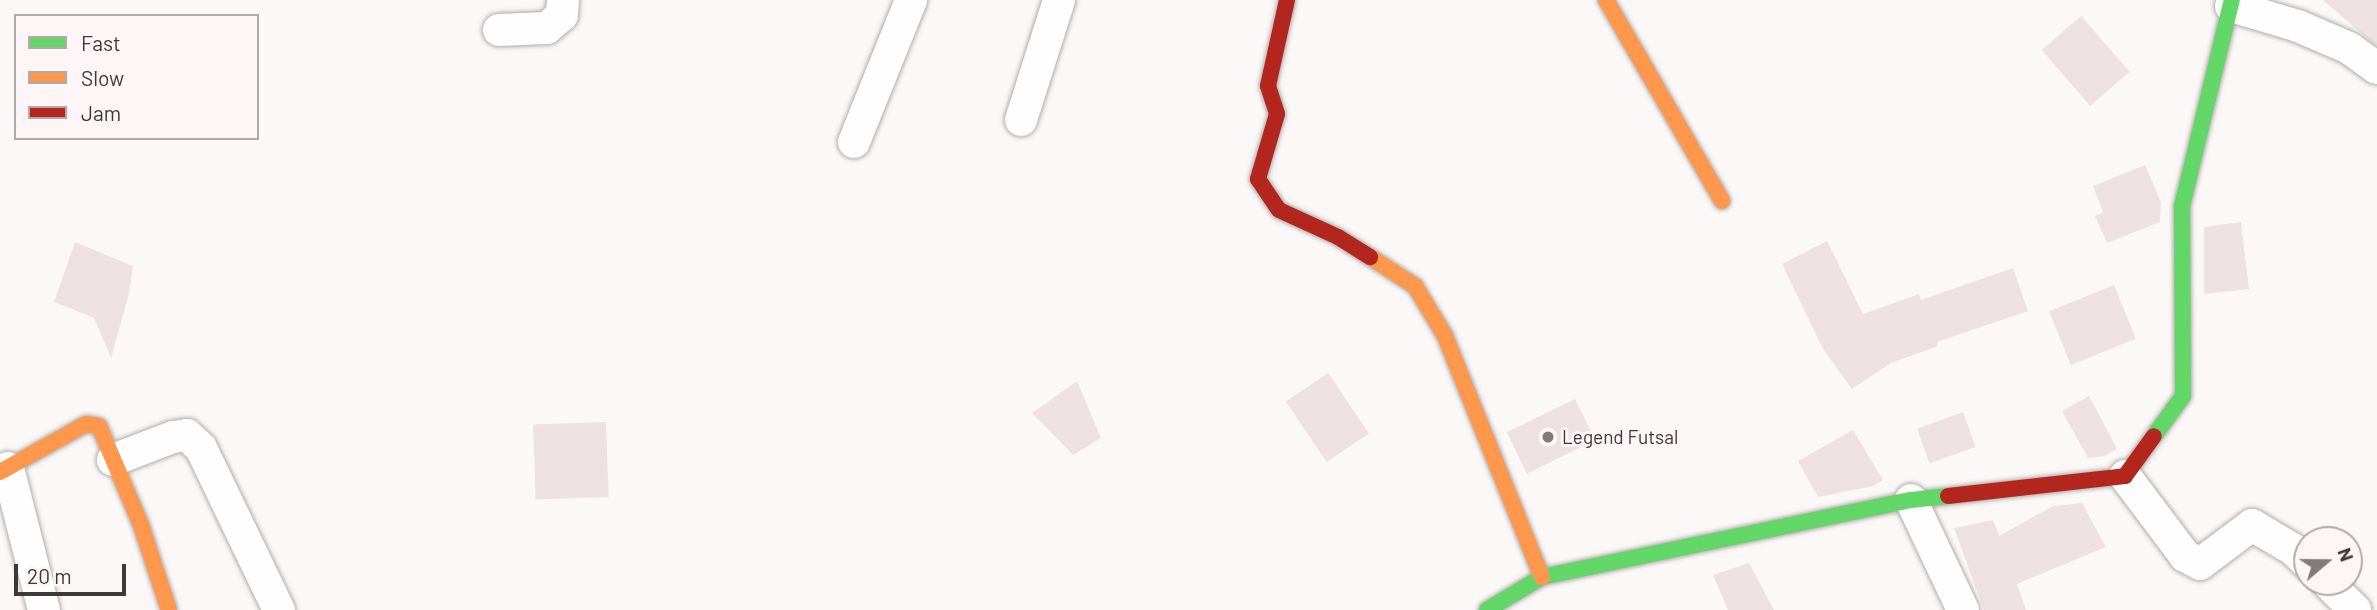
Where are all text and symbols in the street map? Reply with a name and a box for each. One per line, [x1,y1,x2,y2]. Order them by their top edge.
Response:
legend [14,14,259,140]
text: Fast [81,30,121,55]
text: Slow [81,65,124,90]
text: Jam [81,100,121,125]
place label: Legend Futsal [1562,426,1678,448]
marker: Legend Futsal [1540,429,1556,445]
north arrow [2293,526,2363,596]
text: N [2333,544,2359,564]
scale bar [18,550,130,594]
text: 20 m [27,563,72,588]

